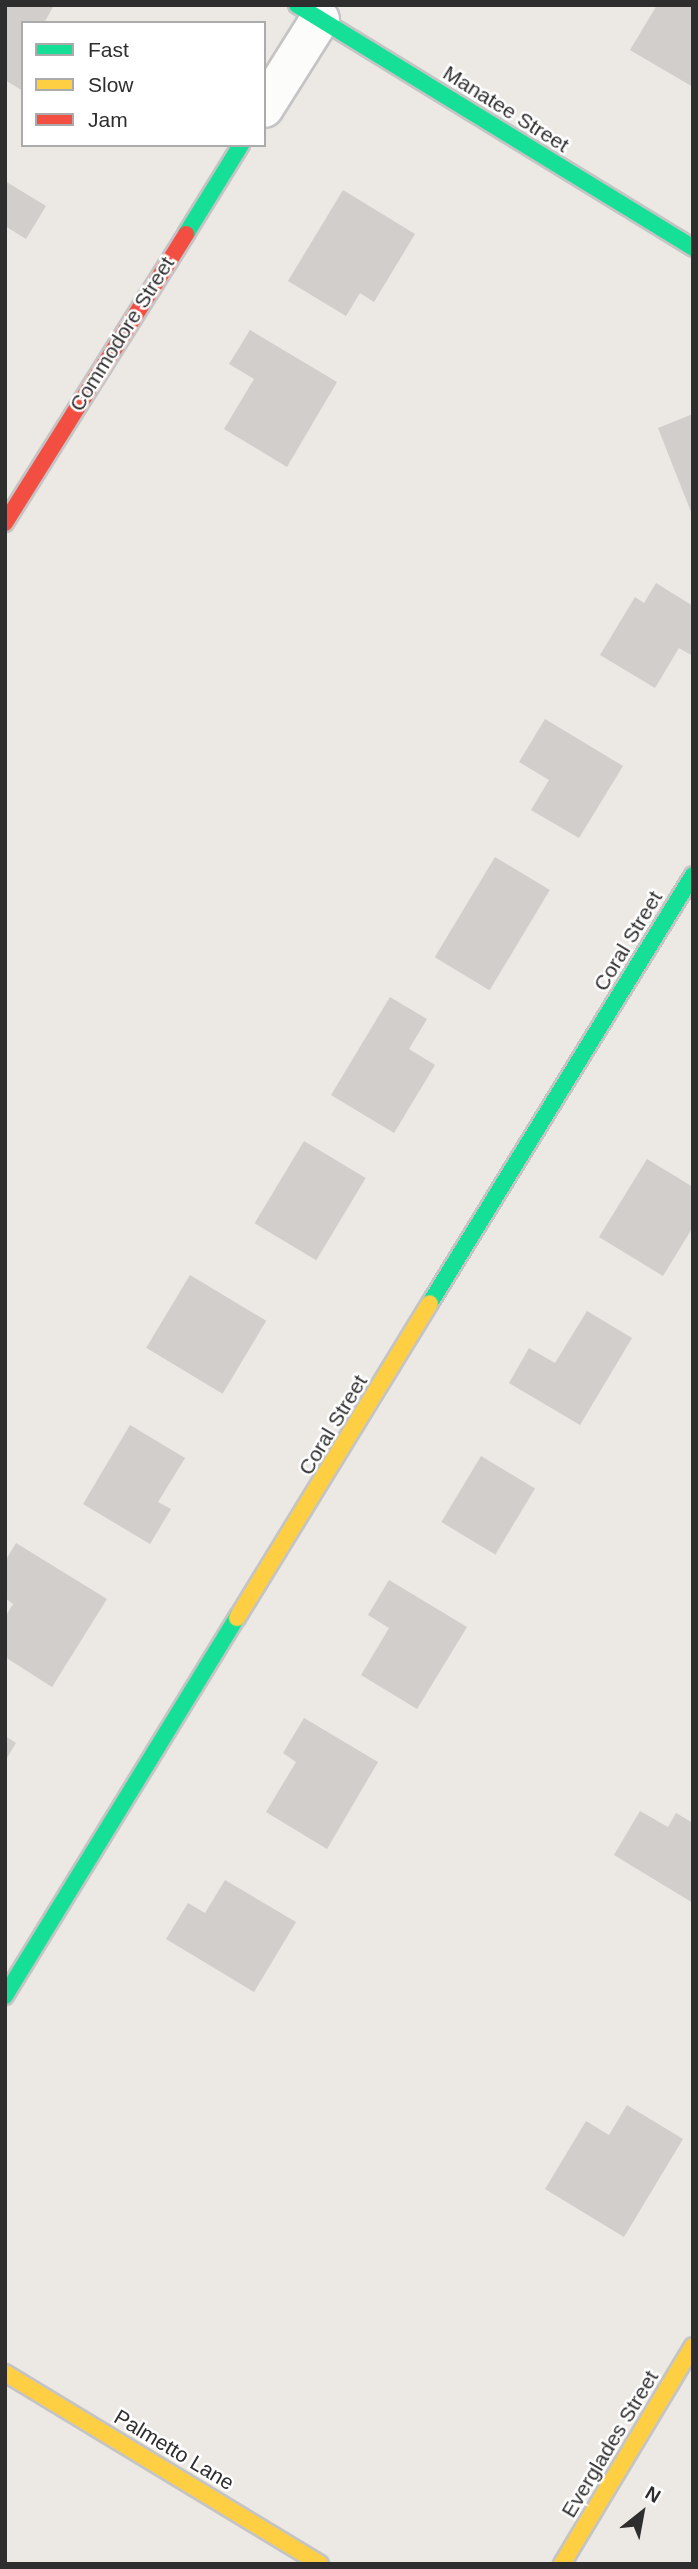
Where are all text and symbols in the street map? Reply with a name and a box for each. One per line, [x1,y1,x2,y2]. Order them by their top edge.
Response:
legend [21,21,266,147]
text: Fast [88,38,129,61]
street label: Manatee Street [438,60,574,158]
text: Slow [88,73,134,96]
text: Jam [88,108,128,131]
street label: Commodore Street [64,252,180,416]
street label: Coral Street [588,886,668,996]
street label: Coral Street [293,1370,373,1480]
street label: Everglades Street [556,2366,664,2522]
street label: Palmetto Lane [109,2404,239,2496]
north arrow [607,2478,677,2548]
text: N [642,2482,664,2507]

